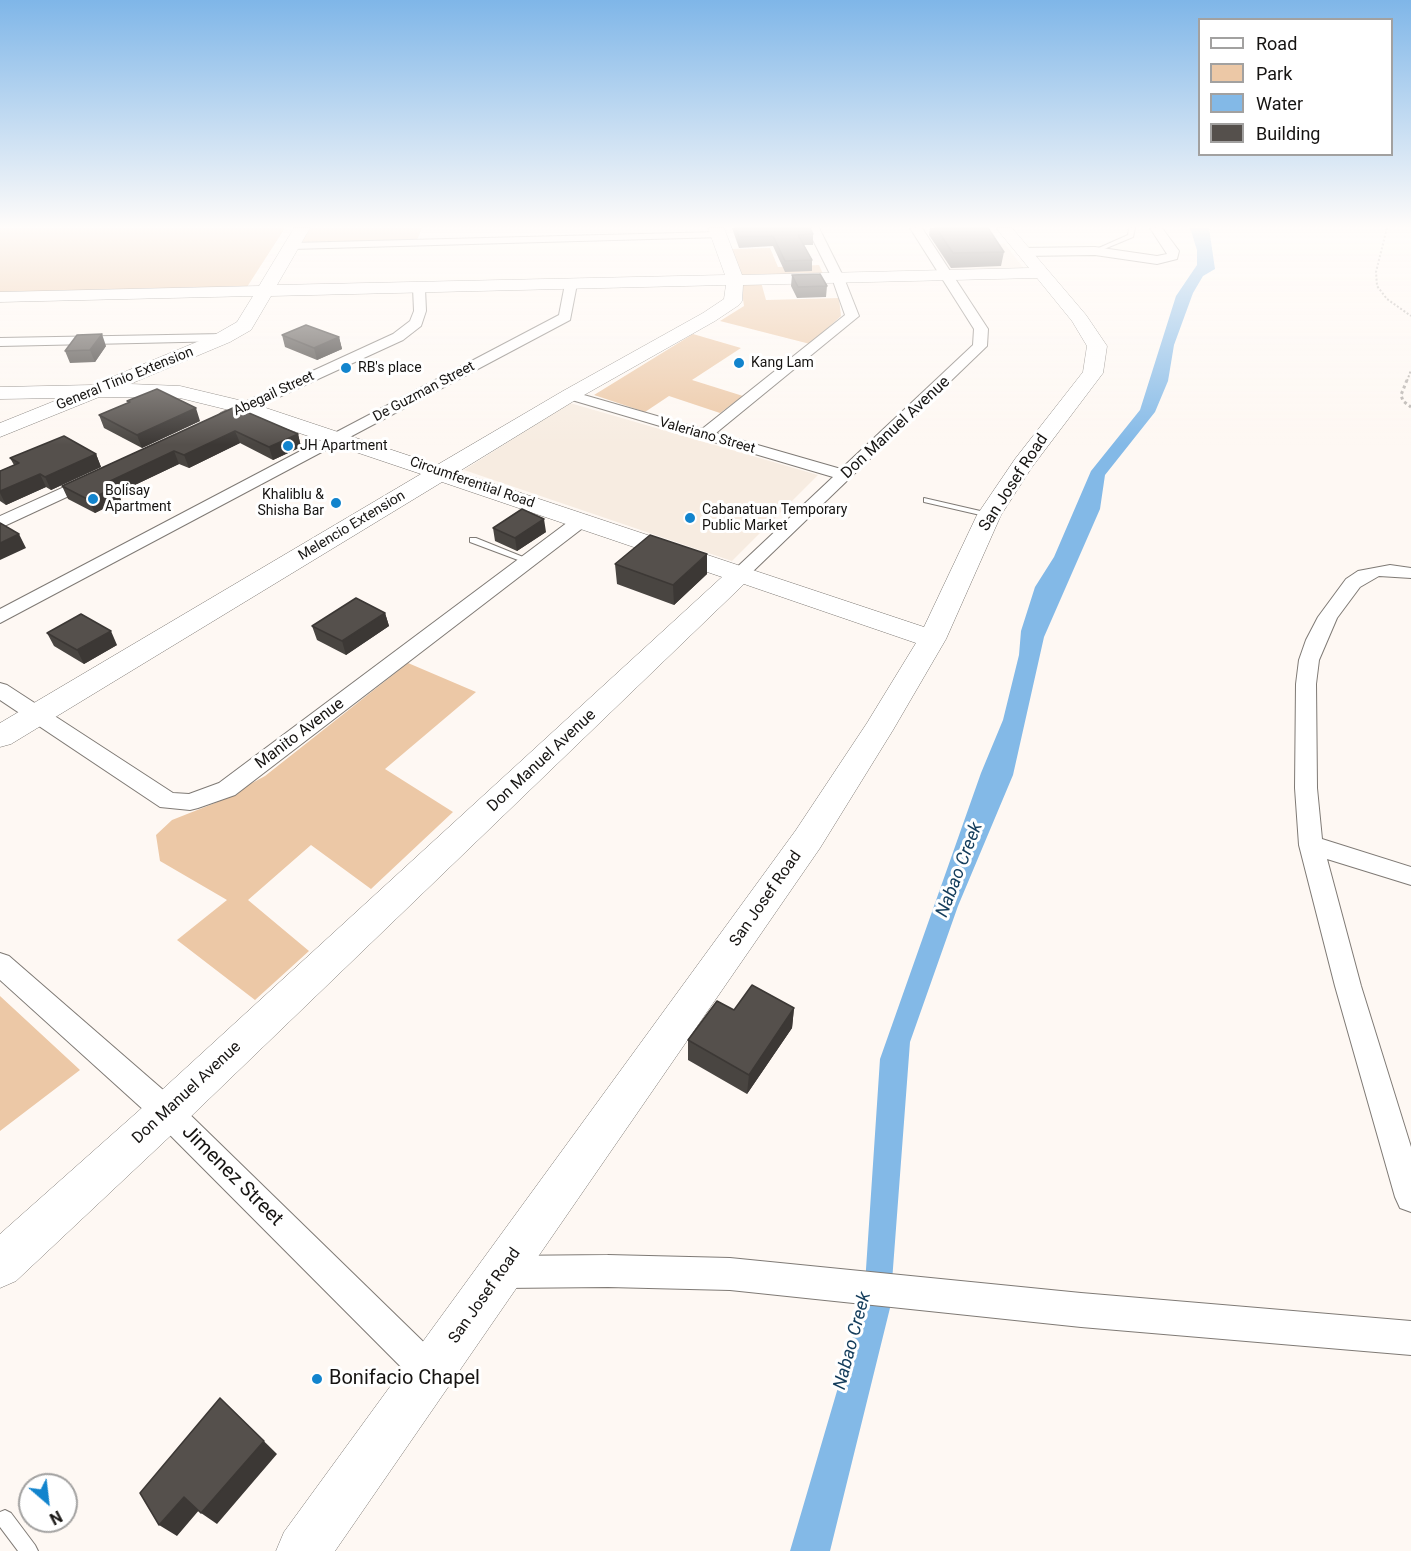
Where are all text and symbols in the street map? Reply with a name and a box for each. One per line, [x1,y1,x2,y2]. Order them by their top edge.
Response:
legend [1198,18,1393,156]
text: Road [1256,33,1297,54]
text: Park [1256,63,1292,84]
text: Water [1256,93,1303,114]
text: Building [1256,123,1320,144]
street label: General Tinio Extension [54,344,196,414]
place label: Kang Lam [751,355,814,371]
marker: Kang Lam [732,356,746,370]
street label: De Guzman Street [370,358,478,426]
place label: RB's place [358,360,422,376]
marker: RB's place [339,361,353,375]
street label: Abegail Street [231,368,317,420]
street label: Don Manuel Avenue [838,373,954,483]
street label: Valeriano Street [657,414,757,458]
street label: San Josef Road [975,431,1053,535]
place label: JH Apartment [300,438,387,454]
marker: JH Apartment [281,439,295,453]
street label: Circumferential Road [407,454,537,512]
place label: Bolisay Apartment [105,483,171,516]
place label: Khaliblu & Shisha Bar [257,487,324,520]
street label: Melencio Extension [296,488,408,564]
marker: Bolisay Apartment [86,492,100,506]
marker: Khaliblu & Shisha Bar [329,496,343,510]
place label: Cabanatuan Temporary Public Market [702,502,847,534]
marker: Cabanatuan Temporary Public Market [683,511,697,525]
street label: Manito Avenue [252,694,348,774]
street label: Don Manuel Avenue [484,706,600,816]
water label: Nabao Creek [932,819,988,921]
street label: San Josef Road [726,848,806,950]
street label: Don Manuel Avenue [129,1038,245,1148]
street label: Jimenez Street [176,1120,288,1232]
street label: San Josef Road [445,1245,525,1347]
water label: Nabao Creek [830,1290,876,1392]
place label: Bonifacio Chapel [329,1367,480,1391]
marker: Bonifacio Chapel [310,1372,324,1386]
north arrow [18,1473,78,1533]
text: N [46,1507,65,1529]

